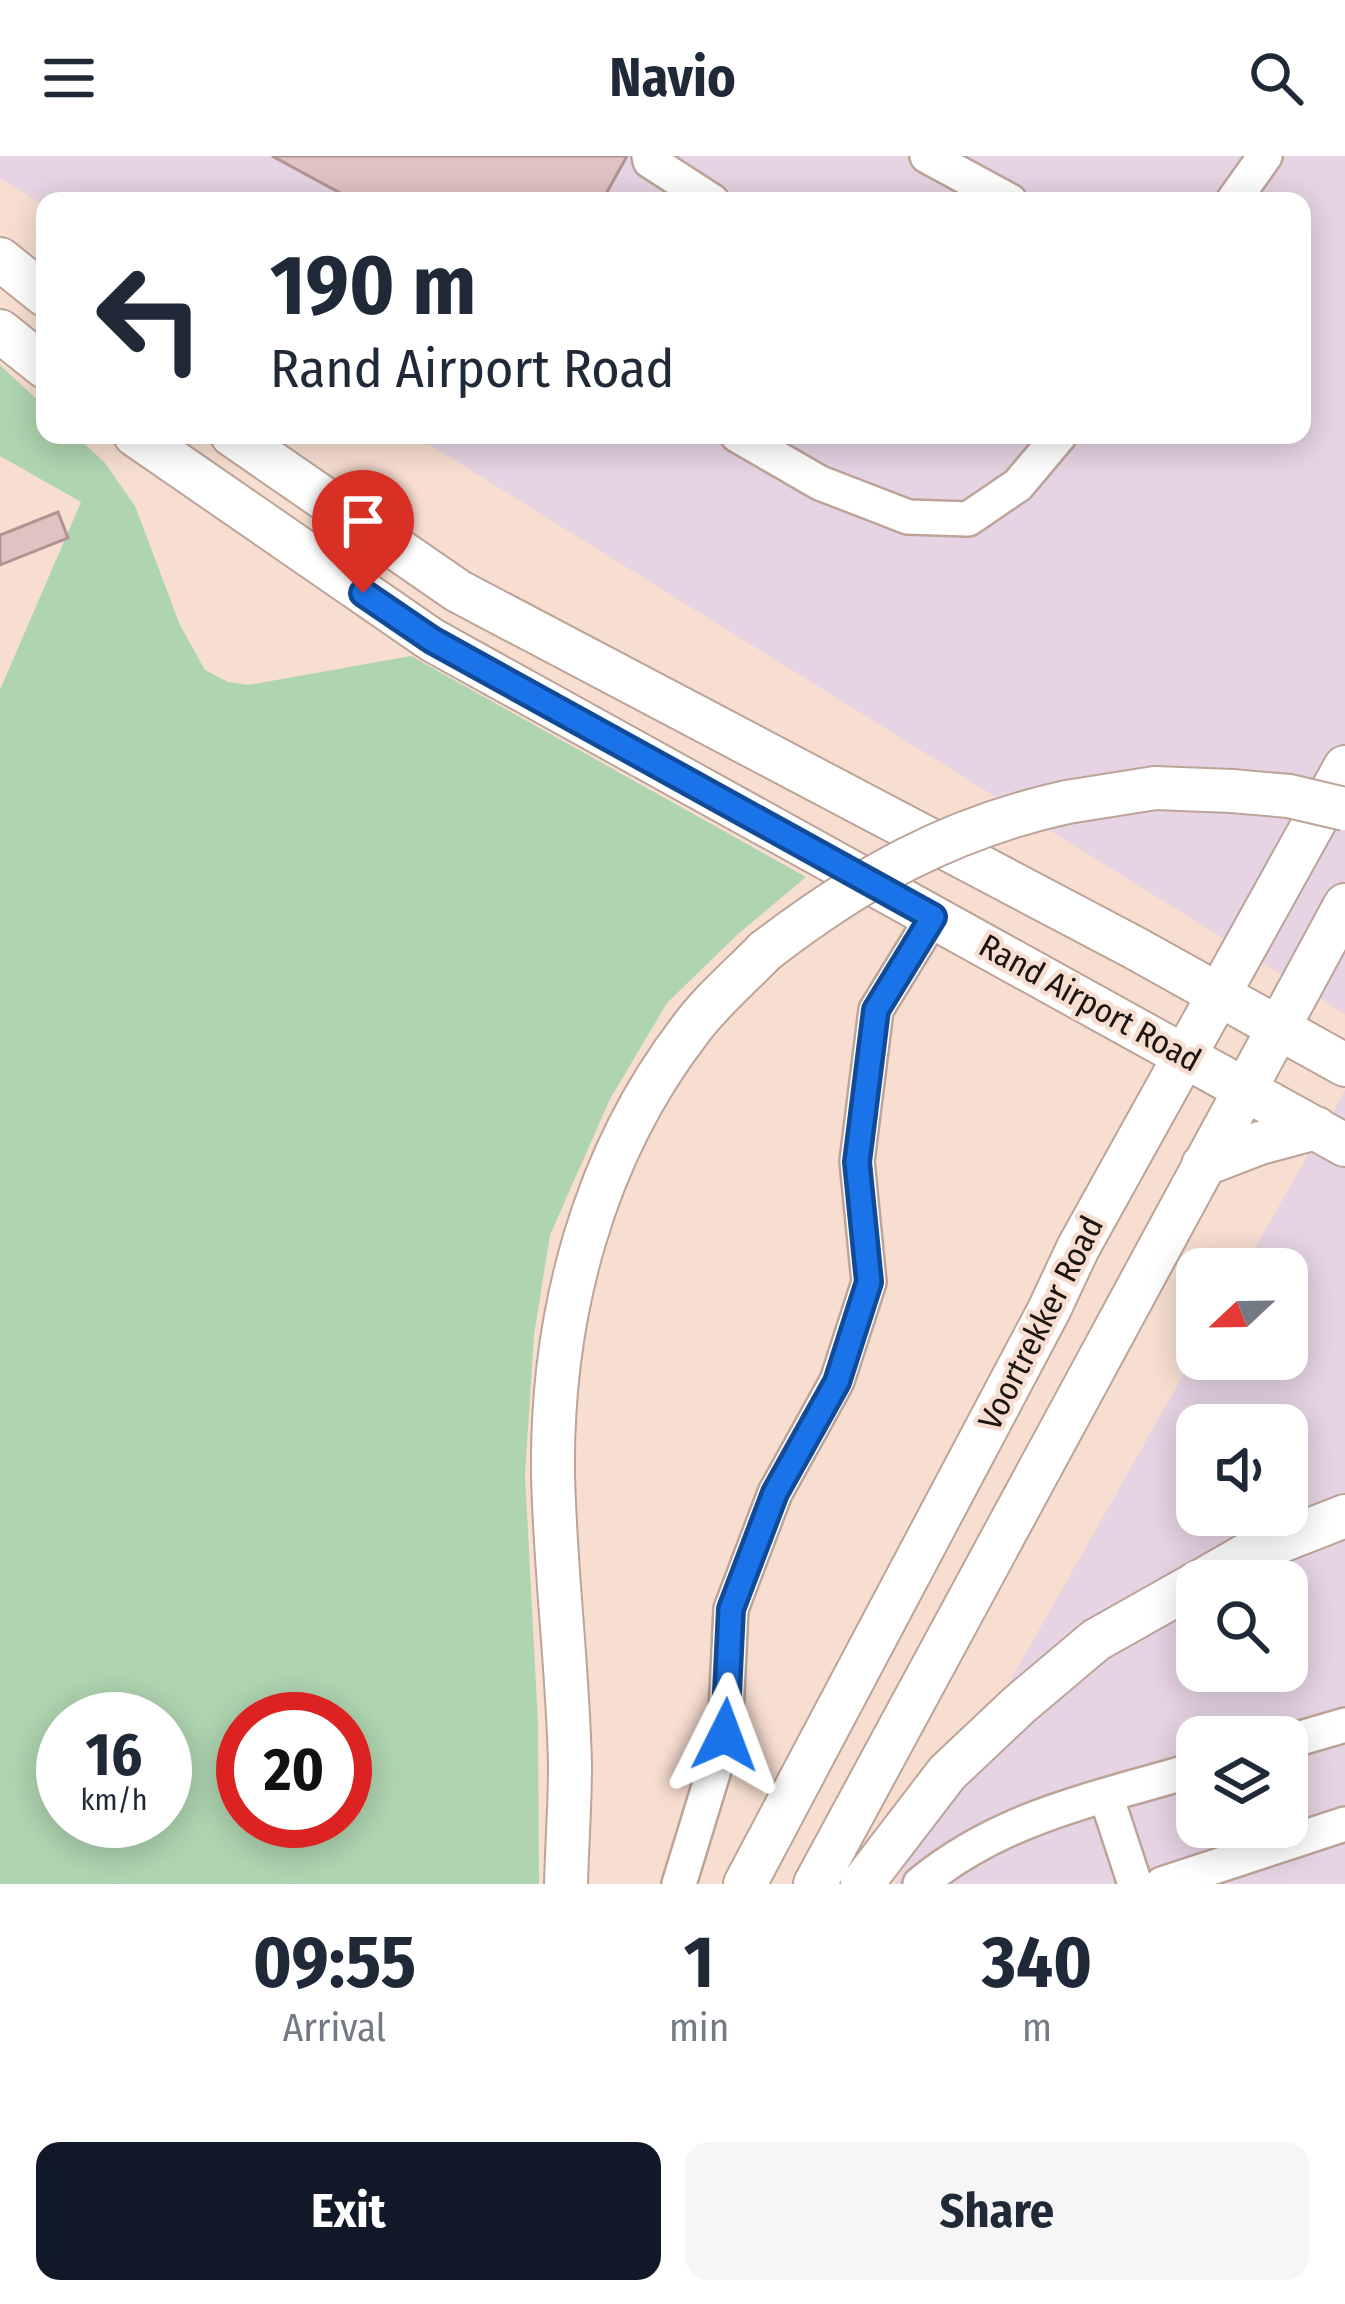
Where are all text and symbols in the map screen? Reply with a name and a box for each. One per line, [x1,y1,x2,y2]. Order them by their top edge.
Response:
icon: menu [36,45,102,111]
icon: search [1243,45,1309,111]
text: Navio [609,46,736,110]
text: 190 m [270,235,476,336]
icon: left [72,240,228,396]
text: Rand Airport Road [270,337,675,401]
pin [312,470,414,593]
icon: arrive [330,488,396,554]
street label: Rand Airport Road [972,926,1208,1080]
street label: Voortrekker Road [970,1210,1112,1436]
north arrow [1176,1248,1308,1380]
map controls [1176,1248,1308,1848]
button: sound [1176,1404,1308,1536]
button: search [1176,1560,1308,1692]
position arrow [662,1672,788,1798]
speed limit sign: 20 [216,1692,372,1848]
button: layers [1176,1716,1308,1848]
text: 16 [86,1719,142,1791]
text: km/h [81,1782,147,1818]
text: 09:55 [253,1920,416,2006]
text: 1 [684,1920,714,2006]
text: 340 [982,1920,1092,2006]
text: Arrival [283,2005,386,2051]
text: min [669,2005,729,2051]
text: m [1022,2005,1052,2051]
button: Exit [36,2142,661,2280]
button: Share [685,2142,1309,2280]

